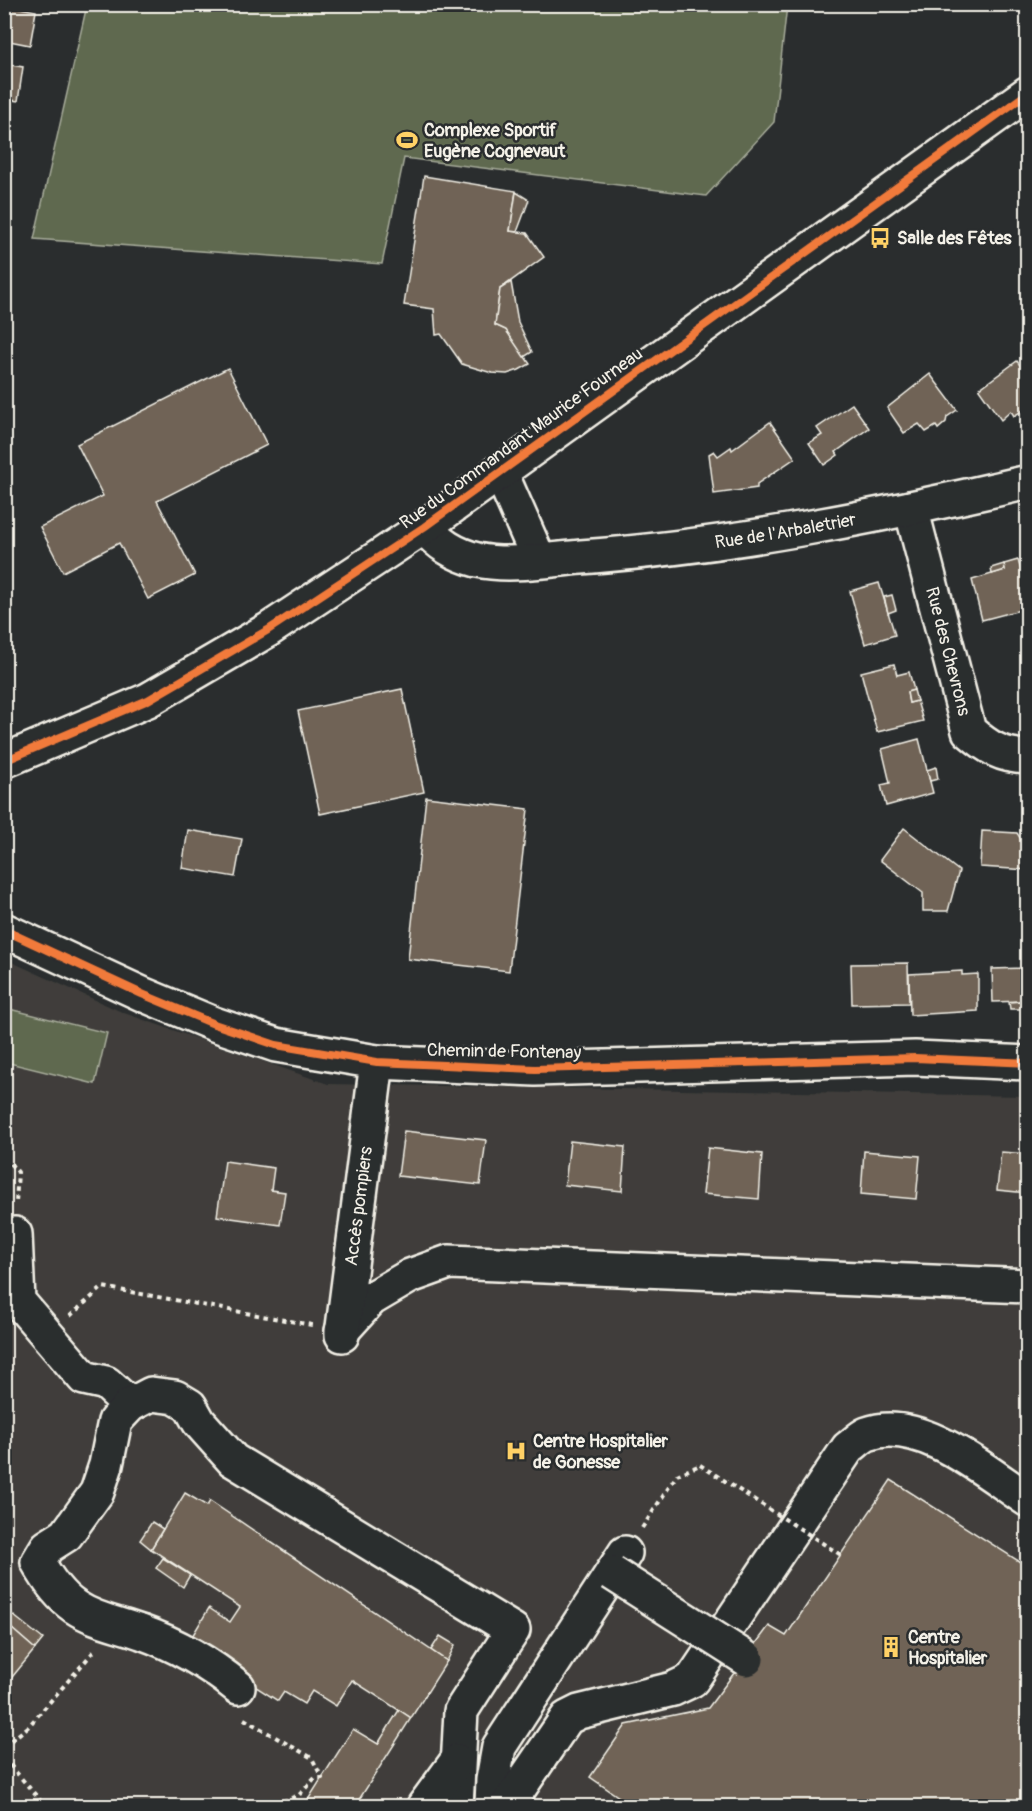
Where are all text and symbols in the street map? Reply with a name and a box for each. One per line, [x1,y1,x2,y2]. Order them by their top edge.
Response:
place label: Complexe Sportif Eugène Cognevaut [424,119,566,163]
sports icon: Complexe Sportif Eugène Cognevaut [395,128,419,152]
bus stop icon: Salle des Fêtes [868,226,892,250]
place label: Salle des Fêtes [897,227,1013,250]
street label: Rue du Commandant Maurice Fourneau [395,342,647,534]
street label: Rue de l'Arbaletrier [713,508,858,554]
street label: Rue des Chevrons [920,585,976,718]
street label: Chemin de Fontenay [427,1039,582,1064]
street label: Accès pompiers [340,1145,378,1267]
place label: Centre Hospitalier de Gonesse [533,1430,669,1474]
hospital icon: Centre Hospitalier de Gonesse [504,1439,528,1463]
place label: Centre Hospitalier [908,1626,988,1670]
building icon: Centre Hospitalier [879,1635,903,1659]

